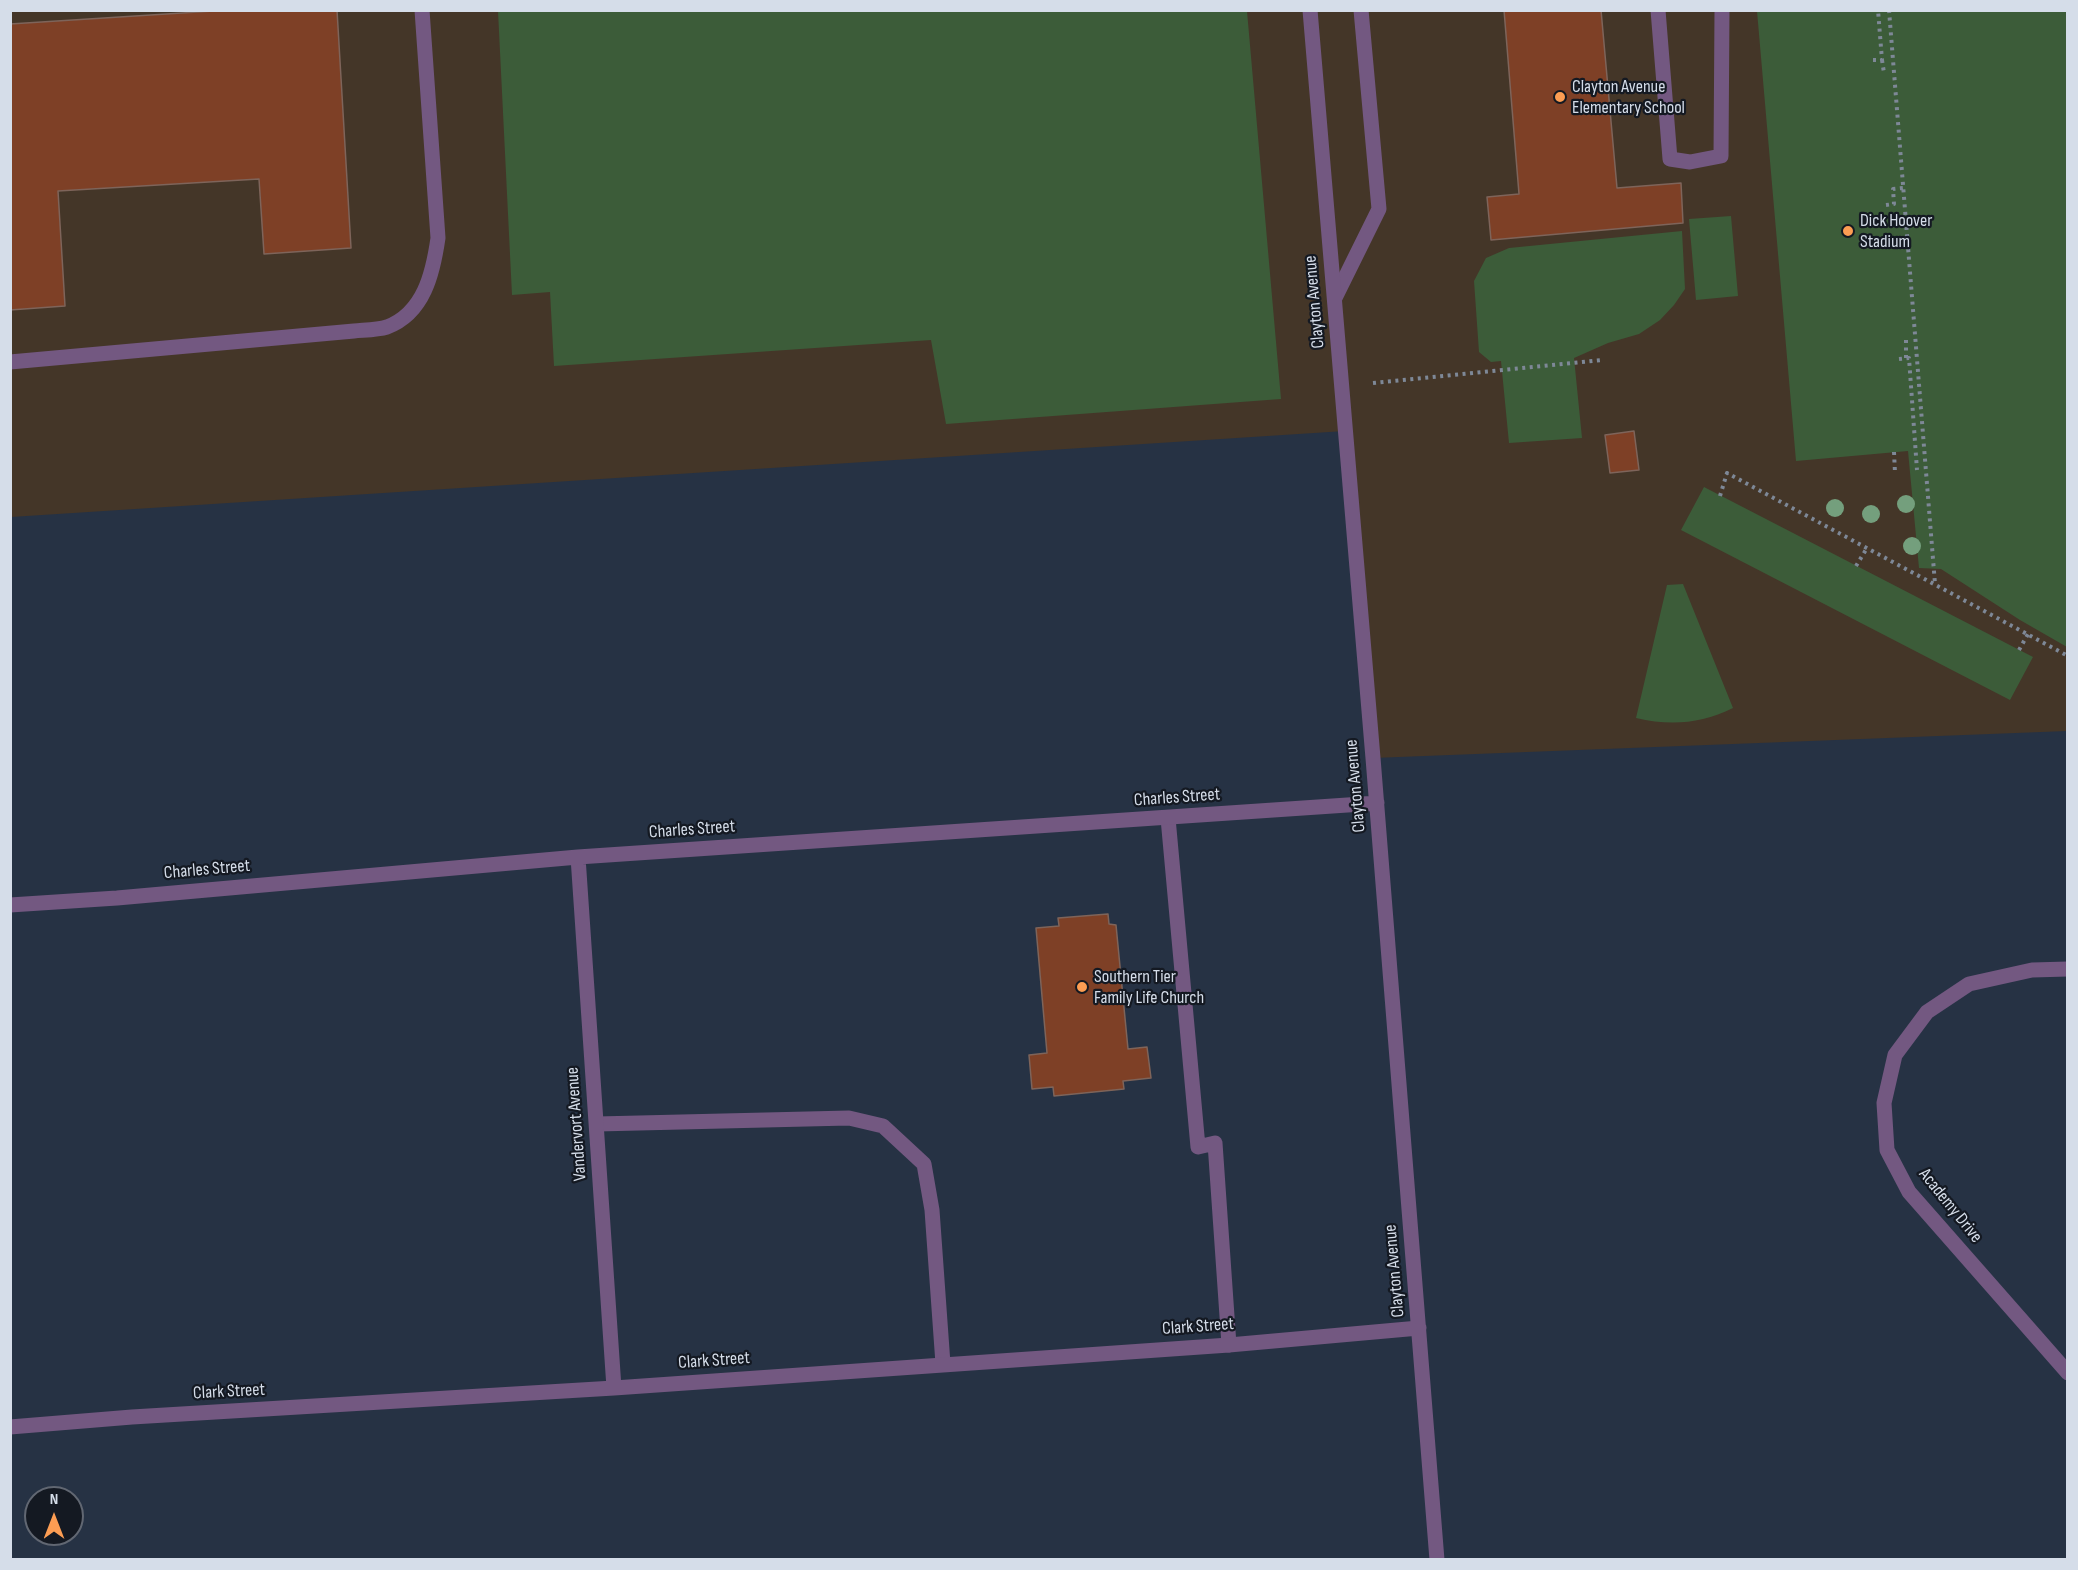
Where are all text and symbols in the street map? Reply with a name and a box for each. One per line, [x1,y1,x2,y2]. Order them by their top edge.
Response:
place label: Clayton Avenue Elementary School [1572,76,1685,118]
marker: Clayton Avenue Elementary School [1553,90,1567,104]
place label: Dick Hoover Stadium [1860,210,1932,252]
marker: Dick Hoover Stadium [1841,224,1855,238]
street label: Clayton Avenue [1300,255,1330,349]
street label: Clayton Avenue [1341,739,1371,833]
street label: Charles Street [1133,784,1221,812]
street label: Charles Street [648,816,736,844]
street label: Charles Street [163,855,251,885]
place label: Southern Tier Family Life Church [1094,966,1204,1008]
marker: Southern Tier Family Life Church [1075,980,1089,994]
street label: Vandervort Avenue [562,1066,592,1182]
street label: Academy Drive [1913,1164,1987,1248]
street label: Clayton Avenue [1380,1224,1410,1318]
street label: Clark Street [1161,1314,1235,1340]
street label: Clark Street [677,1348,751,1374]
street label: Clark Street [193,1379,265,1405]
north arrow [24,1486,84,1546]
text: N [50,1490,58,1509]

